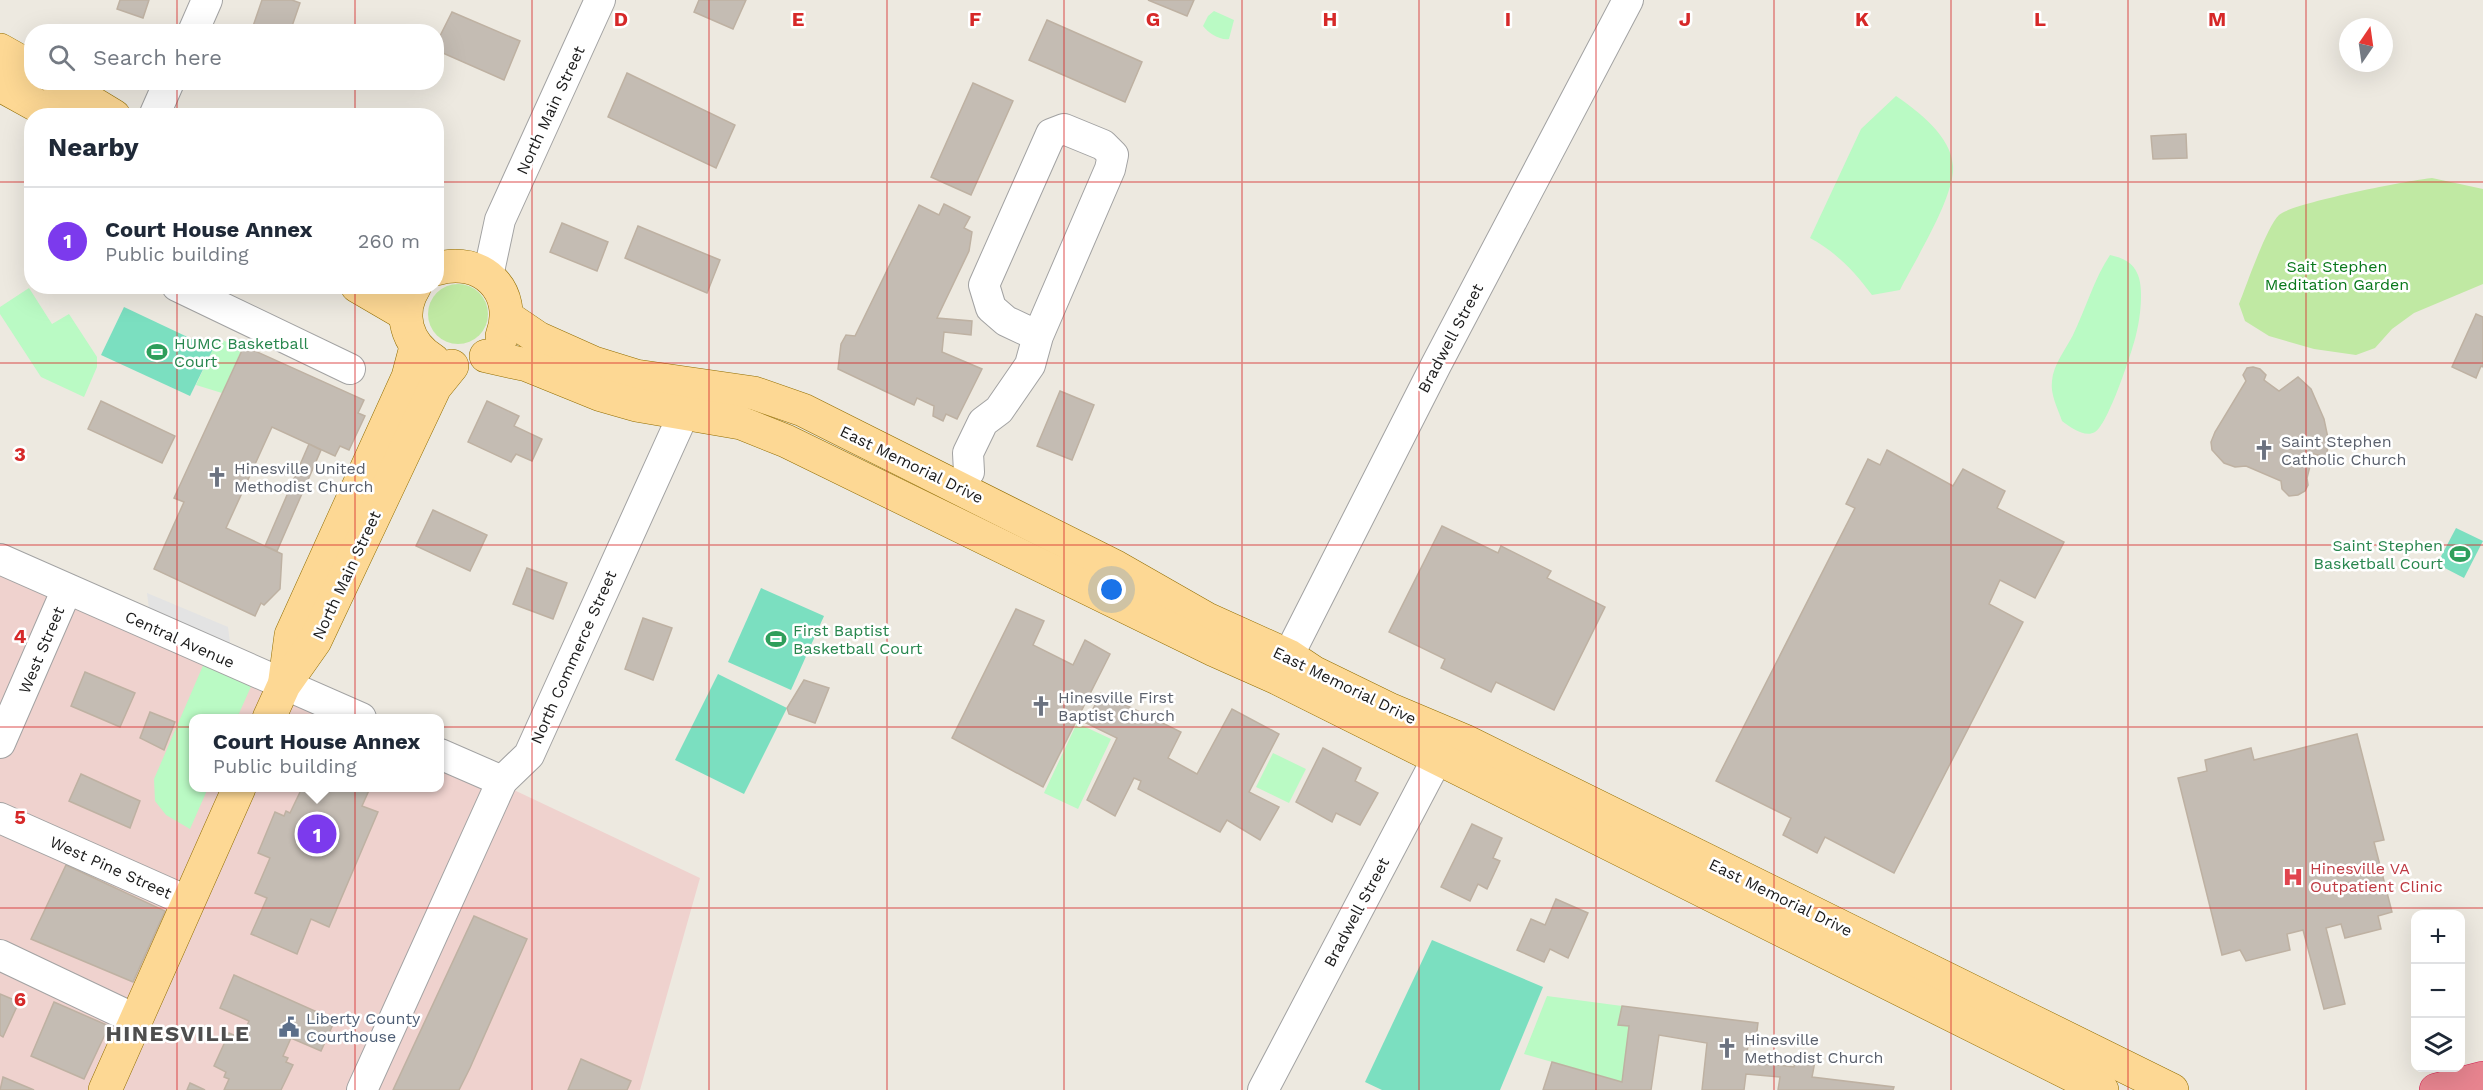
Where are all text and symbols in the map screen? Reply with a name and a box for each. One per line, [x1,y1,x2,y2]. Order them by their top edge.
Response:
text: D [614,7,628,31]
text: E [792,7,804,31]
text: F [969,7,981,31]
text: G [1146,7,1160,31]
text: H [1323,7,1337,31]
text: I [1505,7,1511,31]
text: J [1679,7,1691,31]
text: K [1855,7,1869,31]
text: L [2034,7,2046,31]
text: M [2208,7,2226,31]
north arrow [2339,18,2393,72]
search box [24,24,444,90]
icon: search [45,41,78,74]
street label: North Main Street [512,43,589,178]
text: Search here [93,45,222,70]
text: Nearby [48,132,139,162]
text: Court House Annex [105,217,312,242]
text: 1 [63,229,72,253]
text: 260 m [358,229,420,253]
text: Public building [105,242,249,266]
park label: Sait Stephen Meditation Garden [2265,257,2409,294]
street label: Bradwell Street [1414,280,1487,396]
place label: HUMC Basketball Court [174,334,309,371]
sports icon: HUMC Basketball Court [145,340,169,364]
street label: East Memorial Drive [837,422,986,507]
place label: Saint Stephen Catholic Church [2281,432,2406,469]
church icon: Saint Stephen Catholic Church [2252,438,2276,462]
text: 3 [14,442,26,466]
place label: Hinesville United Methodist Church [234,459,374,496]
church icon: Hinesville United Methodist Church [205,465,229,489]
street label: North Main Street [308,508,385,643]
place label: Saint Stephen Basketball Court [2314,536,2443,573]
sports icon: Saint Stephen Basketball Court [2448,542,2472,566]
street label: North Commerce Street [527,567,620,747]
your location [1097,575,1126,604]
street label: West Street [15,603,68,697]
street label: Central Avenue [122,607,237,672]
place label: First Baptist Basketball Court [793,621,923,658]
text: 4 [14,624,27,648]
sports icon: First Baptist Basketball Court [764,627,788,651]
street label: East Memorial Drive [1270,643,1419,728]
place label: Hinesville First Baptist Church [1058,688,1175,725]
church icon: Hinesville First Baptist Church [1029,694,1053,718]
popup [189,714,444,792]
text: Court House Annex [213,729,420,754]
text: Public building [213,754,357,778]
text: 5 [14,805,26,829]
pin: 1 [298,812,336,856]
street label: West Pine Street [47,832,175,903]
street label: Bradwell Street [1320,854,1393,970]
street label: East Memorial Drive [1706,855,1855,940]
place label: Hinesville VA Outpatient Clinic [2310,859,2443,896]
hospital icon: Hinesville VA Outpatient Clinic [2281,865,2305,889]
map controls [2411,910,2465,1072]
button: + [2411,910,2465,964]
button: − [2411,964,2465,1018]
text: 6 [14,987,26,1011]
place label: Liberty County Courthouse [306,1009,421,1046]
public building icon: Liberty County Courthouse [277,1015,301,1039]
button: layers [2411,1018,2465,1072]
district label: HINESVILLE [106,1021,250,1046]
place label: Hinesville Methodist Church [1744,1030,1884,1067]
church icon: Hinesville Methodist Church [1715,1036,1739,1060]

